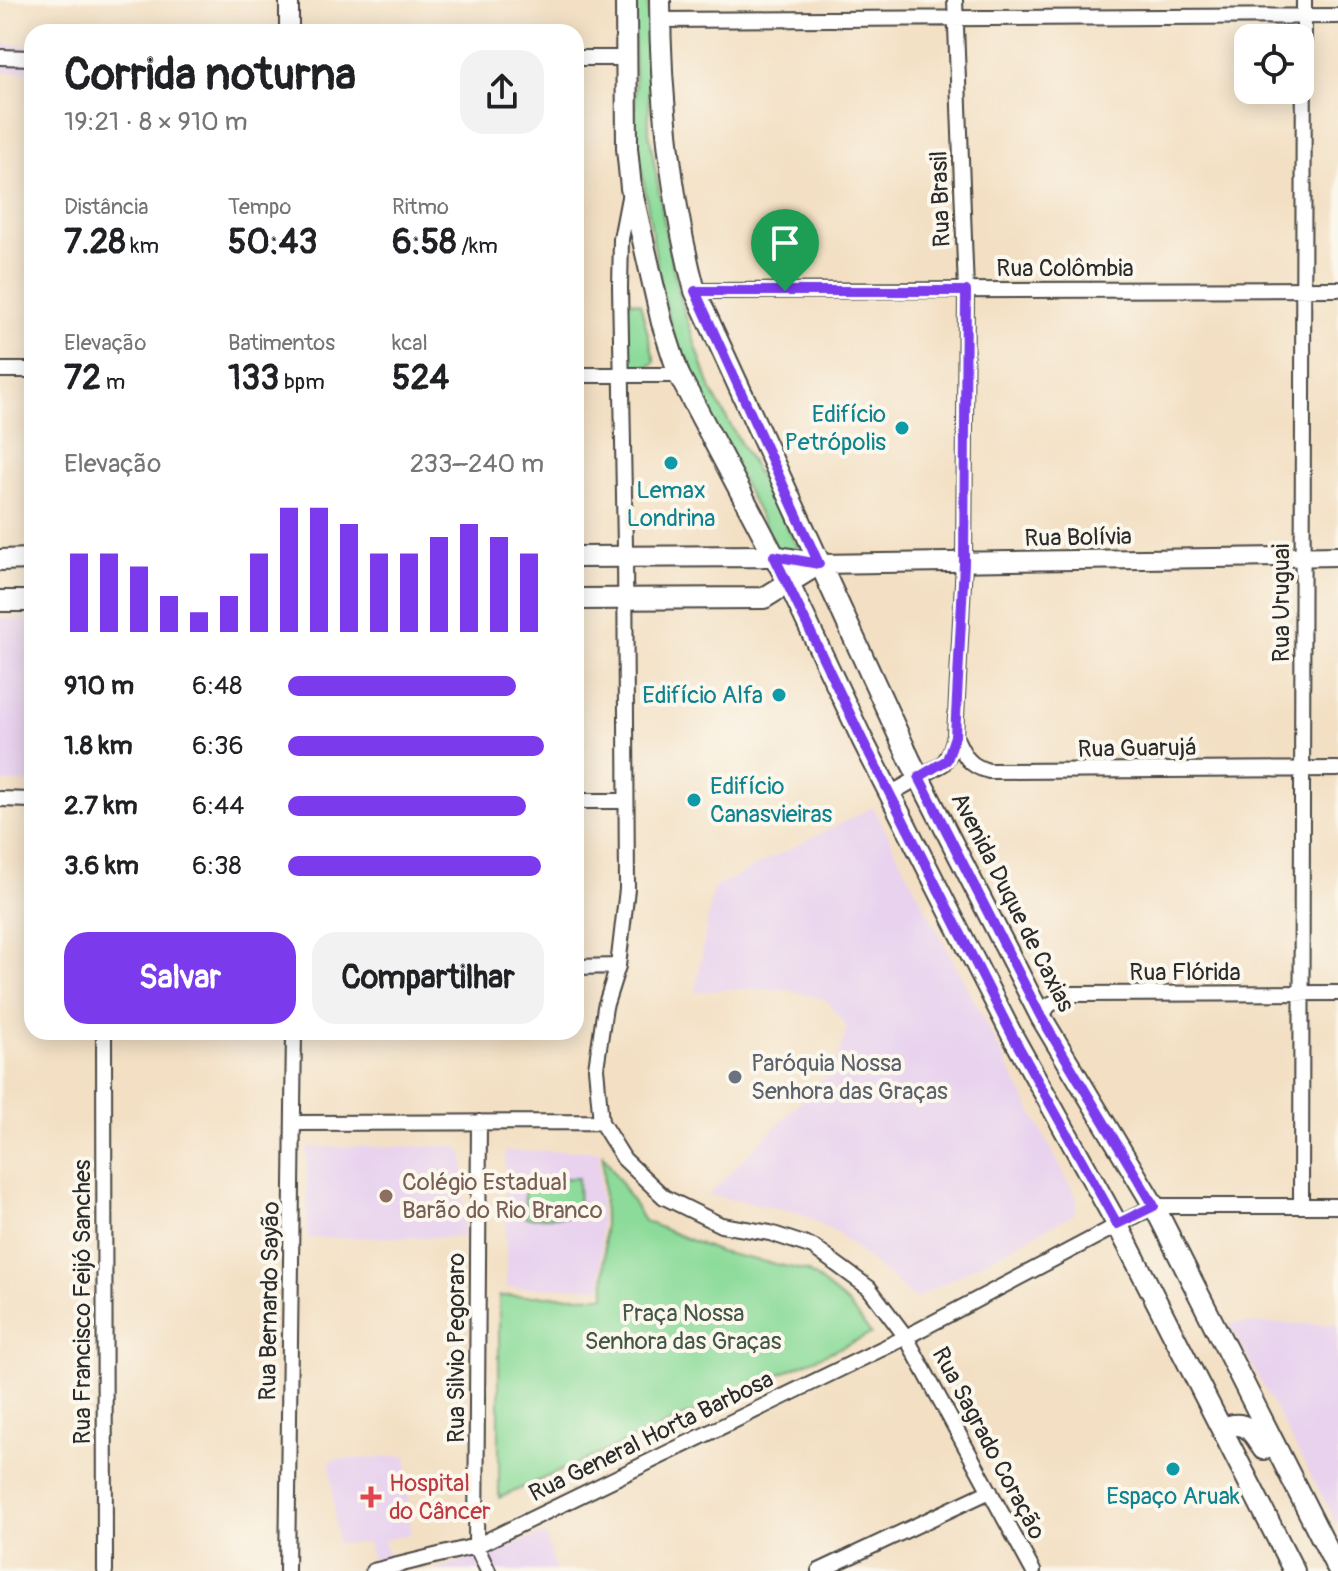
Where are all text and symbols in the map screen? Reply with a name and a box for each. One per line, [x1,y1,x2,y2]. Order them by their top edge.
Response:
map controls [1234,24,1314,104]
button: locate [1234,24,1314,104]
text: Corrida noturna [64,48,356,103]
button: share [460,50,544,134]
text: 19:21 · 8 × 910 m [64,106,248,138]
street label: Rua Brasil [924,150,957,248]
text: Distância [64,193,148,221]
text: Tempo [228,193,291,221]
text: Ritmo [392,193,449,221]
pin [751,209,819,291]
text: 7.28 [64,221,126,264]
text: 50:43 [228,221,317,264]
text: 6:58 [392,221,456,264]
icon: arrive [763,221,807,265]
text: km [126,232,159,260]
text: /km [456,232,498,260]
street label: Rua Colômbia [996,254,1134,283]
text: Elevação [64,329,146,357]
text: Batimentos [228,329,335,357]
text: kcal [392,329,428,357]
text: 72 [64,357,101,400]
text: 133 [228,357,279,400]
text: 524 [392,357,449,400]
text: m [101,368,125,396]
text: bpm [279,368,325,396]
place label: Edifício Petrópolis [785,400,886,457]
marker: Edifício Petrópolis [893,419,911,437]
text: Elevação [64,448,161,480]
text: 233–240 m [410,448,544,480]
marker: Lemax Londrina [662,454,680,472]
place label: Lemax Londrina [627,476,715,533]
street label: Rua Bolívia [1024,522,1132,553]
street label: Rua Uruguai [1267,544,1296,662]
text: 910 m [64,670,134,702]
text: 6:48 [192,670,242,702]
place label: Edifício Alfa [642,681,763,710]
marker: Edifício Alfa [770,686,788,704]
text: 1.8 km [64,730,133,762]
text: 6:36 [192,730,244,762]
street label: Rua Guarujá [1077,733,1197,764]
place label: Edifício Canasvieiras [710,772,833,829]
street label: Avenida Duque de Caxias [945,788,1081,1017]
text: 2.7 km [64,790,138,822]
text: 6:44 [192,790,244,822]
marker: Edifício Canasvieiras [685,791,703,809]
text: 3.6 km [64,850,139,882]
text: 6:38 [192,850,242,882]
button: Salvar [64,932,296,1024]
button: Compartilhar [312,932,544,1024]
street label: Rua Flórida [1129,958,1241,987]
place label: Paróquia Nossa Senhora das Graças [751,1049,948,1106]
marker: Paróquia Nossa Senhora das Graças [726,1068,744,1086]
street label: Rua Francisco Feijó Sanches [68,1159,97,1445]
place label: Colégio Estadual Barão do Rio Branco [402,1168,603,1225]
marker: Colégio Estadual Barão do Rio Branco [377,1187,395,1205]
street label: Rua Bernardo Sayão [253,1201,286,1401]
street label: Rua Silvio Pegoraro [442,1253,471,1443]
park label: Praça Nossa Senhora das Graças [585,1299,782,1356]
street label: Rua Sagrado Coração [926,1342,1052,1545]
street label: Rua General Horta Barbosa [524,1365,778,1508]
marker: Espaço Aruak [1164,1460,1182,1478]
place label: Hospital do Câncer [389,1469,491,1526]
place label: Espaço Aruak [1106,1482,1240,1511]
marker: Hospital do Câncer [360,1486,382,1508]

